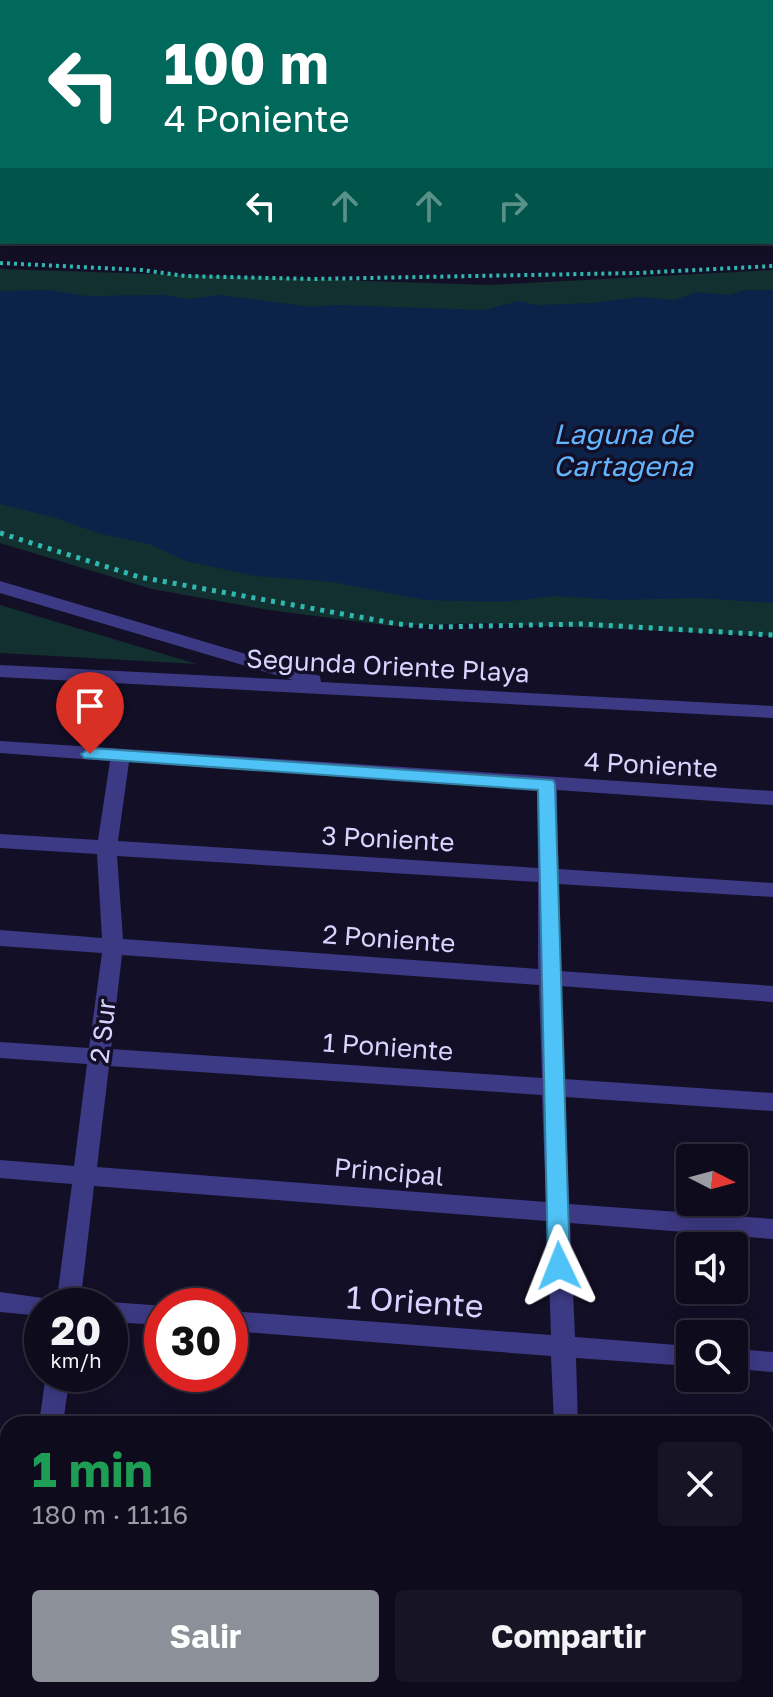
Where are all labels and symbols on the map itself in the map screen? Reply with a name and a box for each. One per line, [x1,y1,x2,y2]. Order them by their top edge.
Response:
water label: Laguna de Cartagena [553,417,695,482]
street label: Segunda Oriente Playa [246,643,531,688]
pin [56,672,124,754]
street label: 4 Poniente [583,746,719,783]
street label: 3 Poniente [321,820,455,857]
street label: 2 Poniente [322,918,457,959]
street label: 2 Sur [83,997,122,1065]
street label: 1 Poniente [322,1026,454,1067]
north arrow [676,1144,748,1216]
street label: Principal [333,1151,445,1192]
position arrow [517,1224,601,1308]
street label: 1 Oriente [345,1277,485,1325]
speed limit sign: 30 [144,1288,248,1392]

